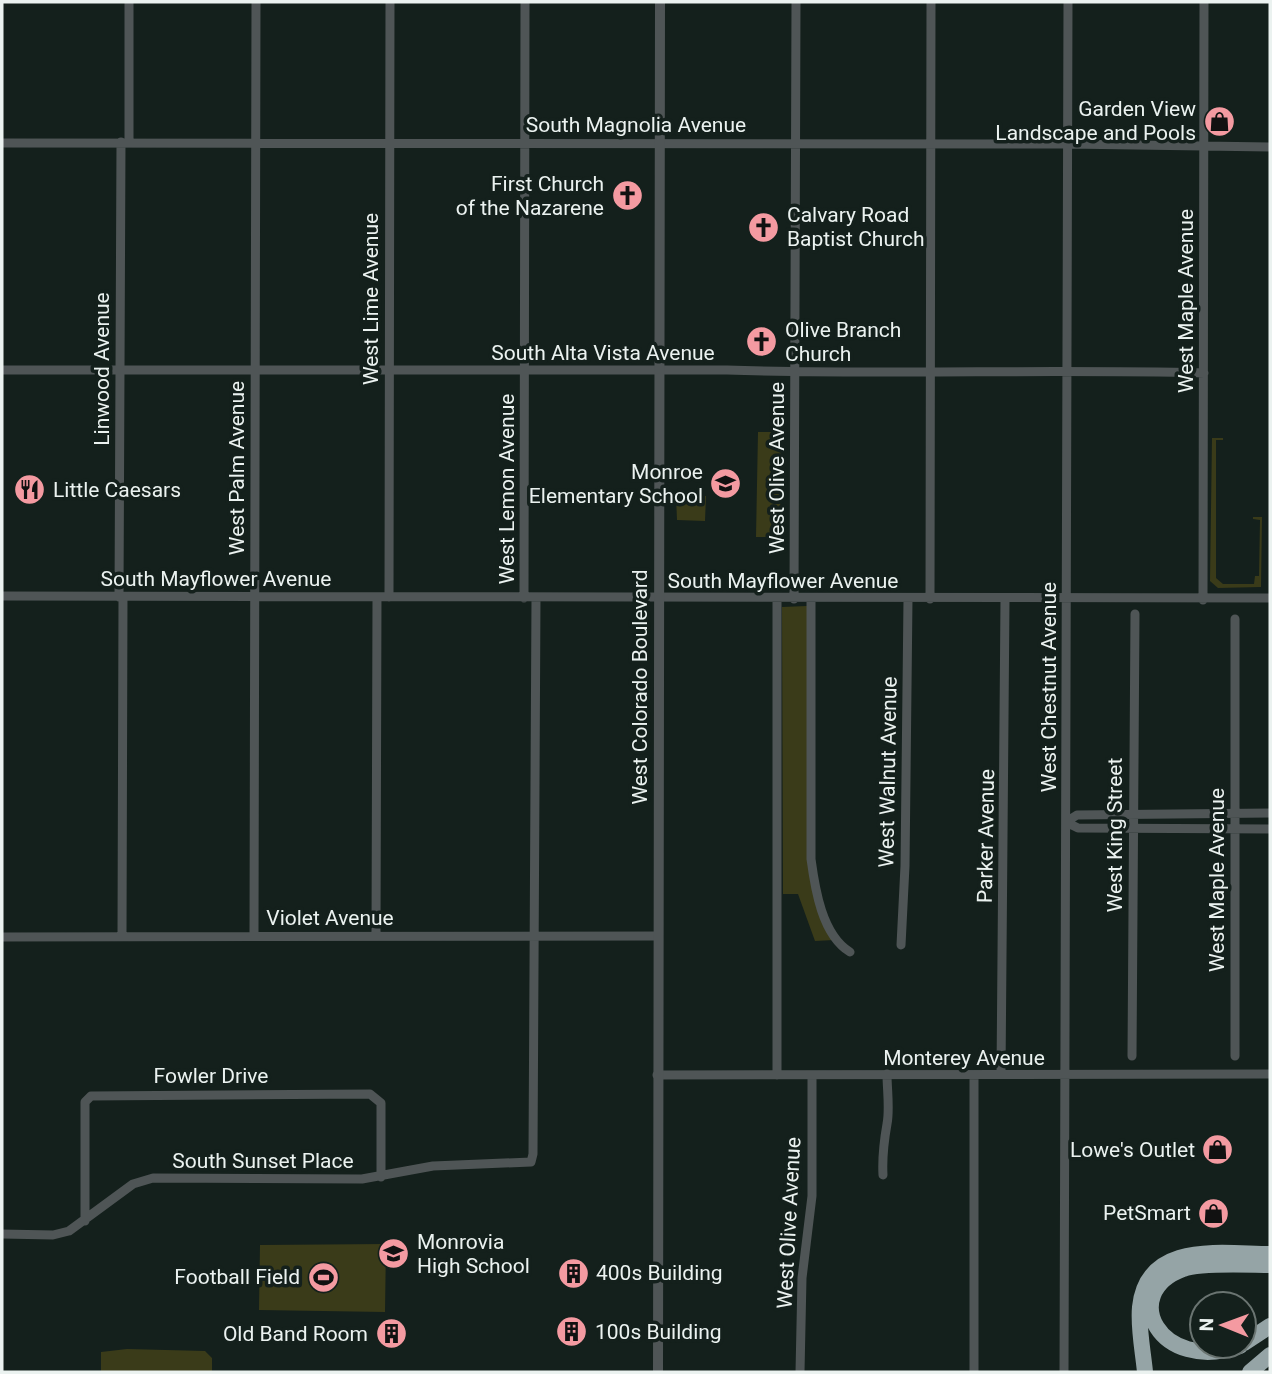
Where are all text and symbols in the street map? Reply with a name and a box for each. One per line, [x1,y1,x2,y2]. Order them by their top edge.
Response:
place label: Garden View Landscape and Pools [995,97,1196,145]
shop icon: Garden View Landscape and Pools [1202,104,1236,138]
street label: South Magnolia Avenue [526,113,746,137]
place label: First Church of the Nazarene [456,172,604,220]
church icon: First Church of the Nazarene [610,179,644,213]
place label: Calvary Road Baptist Church [787,203,924,251]
street label: West Maple Avenue [1174,209,1198,393]
church icon: Calvary Road Baptist Church [747,210,781,244]
street label: West Lime Avenue [359,213,383,385]
street label: Linwood Avenue [90,292,114,446]
place label: Olive Branch Church [785,318,901,366]
church icon: Olive Branch Church [745,325,779,359]
street label: South Alta Vista Avenue [491,341,715,365]
street label: West Palm Avenue [225,381,249,555]
street label: West Olive Avenue [765,382,789,554]
street label: West Lemon Avenue [495,394,519,584]
place label: Monroe Elementary School [529,460,703,508]
school or university icon: Monroe Elementary School [709,467,743,501]
restaurant icon: Little Caesars [13,473,47,507]
place label: Little Caesars [53,478,181,502]
street label: South Mayflower Avenue [100,567,332,591]
street label: West Colorado Boulevard [628,569,652,805]
street label: South Mayflower Avenue [667,569,899,593]
street label: West Chestnut Avenue [1037,582,1061,792]
street label: West Walnut Avenue [874,676,902,868]
street label: West King Street [1103,758,1127,912]
street label: Parker Avenue [973,769,999,903]
street label: West Maple Avenue [1205,788,1229,972]
street label: Violet Avenue [266,906,394,930]
street label: Monterey Avenue [883,1046,1045,1070]
street label: Fowler Drive [154,1064,268,1088]
shop icon: Lowe's Outlet [1201,1133,1235,1167]
street label: West Olive Avenue [773,1136,805,1310]
place label: Lowe's Outlet [1070,1138,1195,1162]
street label: South Sunset Place [172,1149,354,1173]
shop icon: PetSmart [1197,1196,1231,1230]
place label: PetSmart [1103,1201,1191,1225]
place label: Monrovia High School [417,1230,530,1278]
school or university icon: Monrovia High School [377,1237,411,1271]
building icon: 400s Building [556,1256,590,1290]
sports icon: Football Field [306,1260,340,1294]
place label: 400s Building [596,1261,723,1285]
place label: Football Field [174,1265,300,1289]
north arrow [1188,1290,1258,1360]
building icon: 100s Building [555,1315,589,1349]
building icon: Old Band Room [374,1317,408,1351]
text: N [1195,1318,1218,1332]
place label: 100s Building [595,1320,722,1344]
place label: Old Band Room [223,1322,368,1346]

